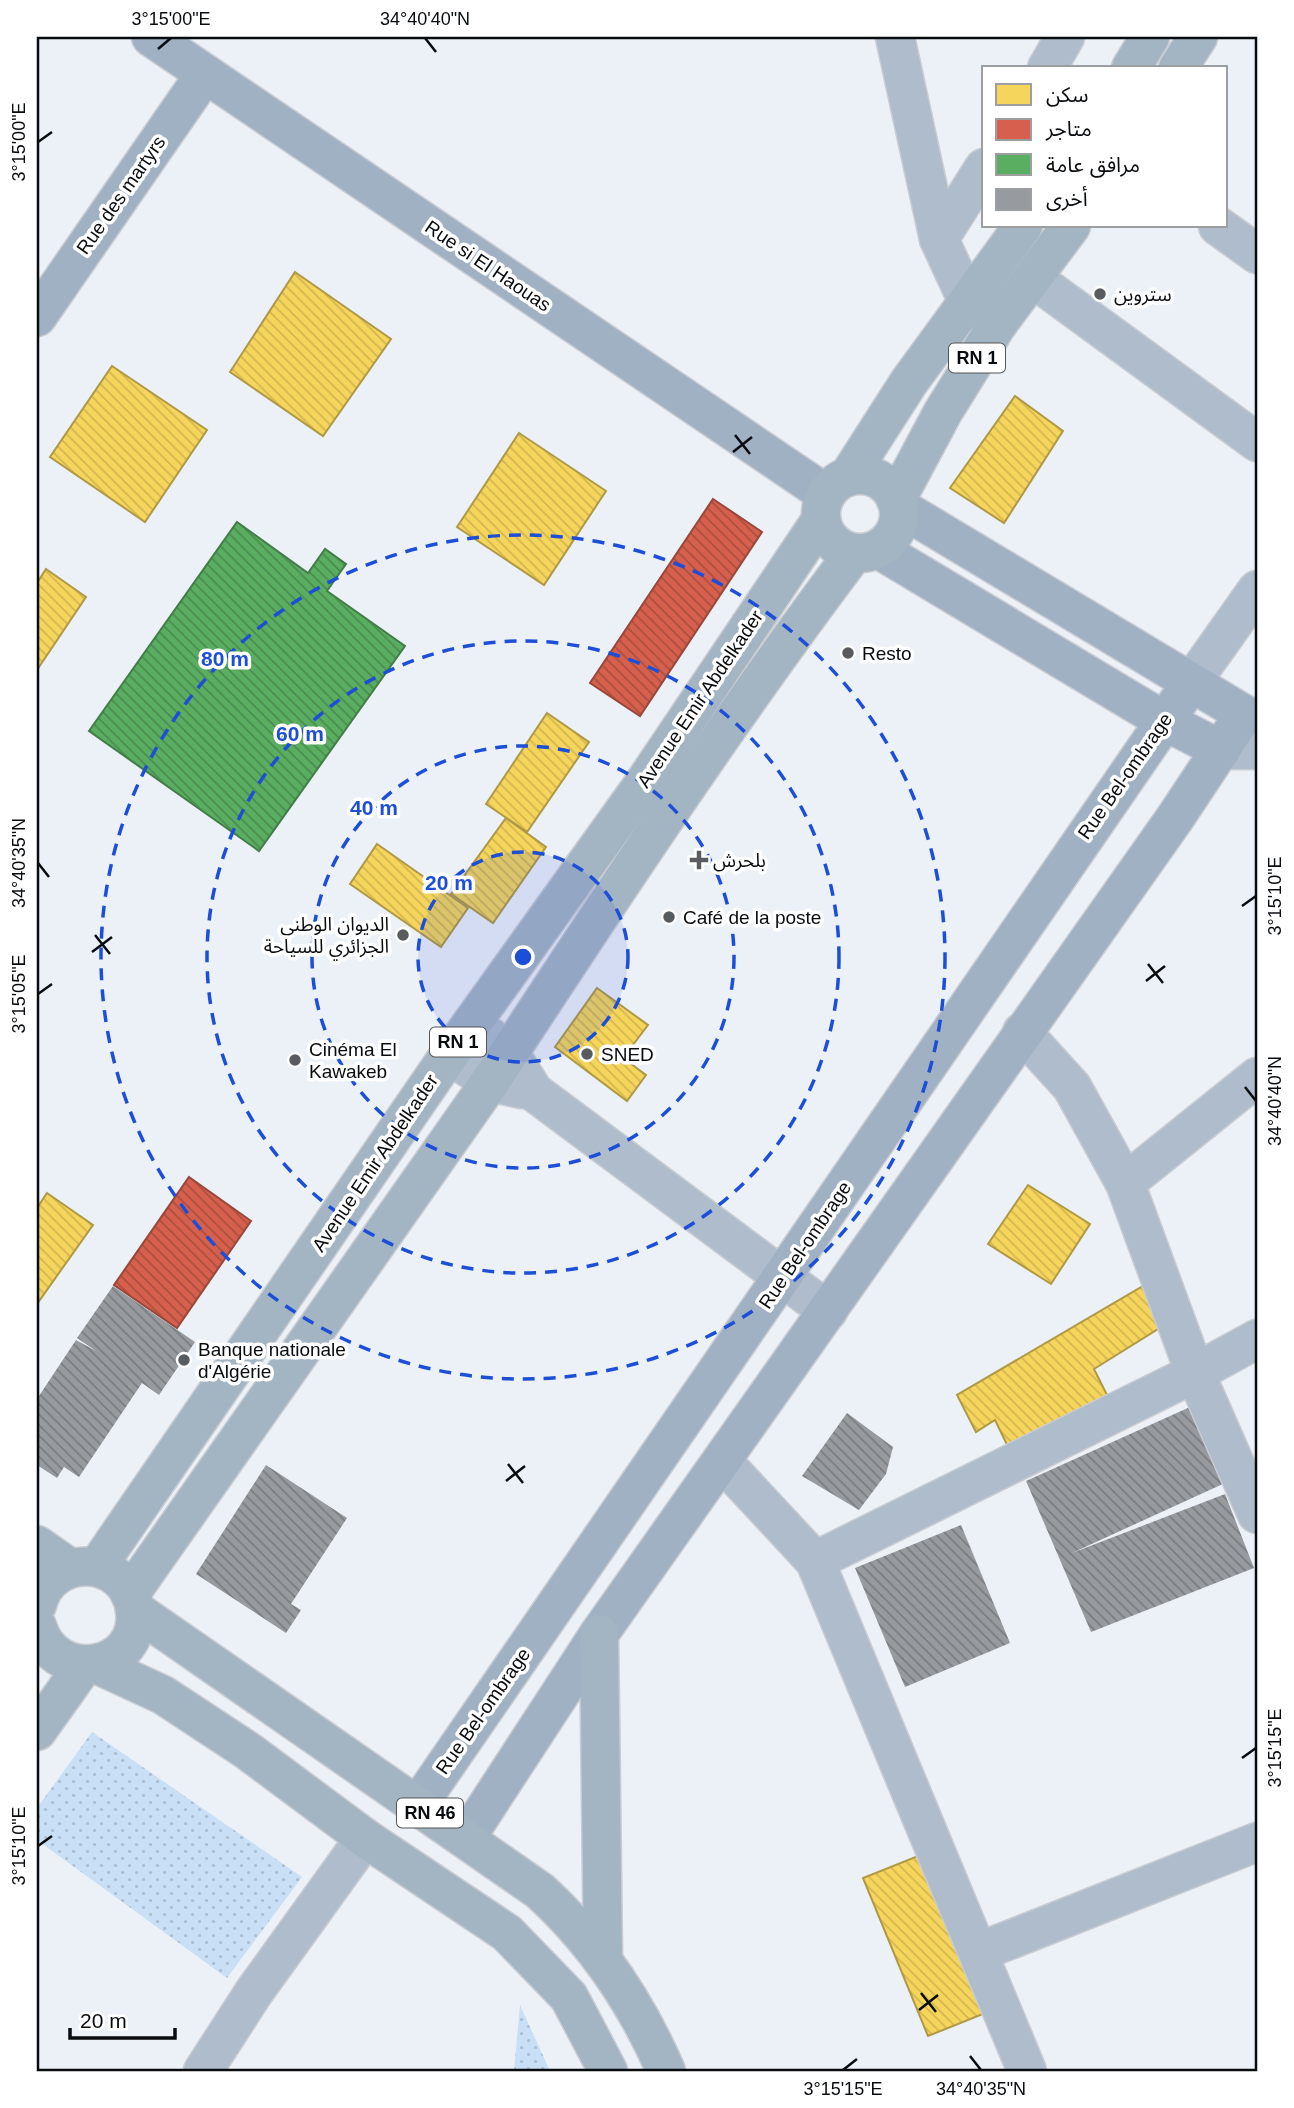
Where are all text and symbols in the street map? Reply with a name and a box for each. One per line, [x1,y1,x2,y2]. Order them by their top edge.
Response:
text: 3°15'00"E [131,9,211,29]
text: 34°40'40"N [380,9,470,29]
legend [982,66,1228,228]
text: سكن [1046,83,1088,107]
text: 3°15'00"E [9,102,29,182]
text: متاجر [1045,117,1092,141]
street label: Rue des martyrs [72,132,170,258]
text: مرافق عامة [1046,153,1140,178]
text: أخرى [1046,186,1088,211]
street label: Rue si El Haouas [421,216,555,316]
place label: ستروين [1114,284,1172,306]
marker: ستروين [1092,286,1108,302]
road number: RN 1 [949,344,1005,372]
street label: Avenue Emir Abdelkader [633,606,767,791]
place label: Resto [862,643,912,664]
marker: Resto [840,645,856,661]
text: 80 m [201,647,249,670]
street label: Rue Bel-ombrage [1074,709,1176,843]
text: 60 m [276,722,324,745]
text: 40 m [350,796,398,819]
text: 34°40'35"N [9,818,29,908]
place label: بلحرش [713,850,766,872]
marker: بلحرش [691,852,707,868]
text: 3°15'10"E [1265,856,1285,936]
text: 20 m [425,871,473,894]
place label: Café de la poste [683,907,821,928]
marker: Café de la poste [661,909,677,925]
place label: الديوان الوطني الجزائري للسياحة [264,914,389,961]
marker: الديوان الوطني الجزائري للسياحة [395,927,411,943]
centre of rings [511,945,535,969]
text: 3°15'05"E [9,954,29,1034]
road number: RN 1 [430,1028,486,1056]
place label: Cinéma El Kawakeb [309,1039,397,1082]
place label: SNED [601,1044,654,1065]
marker: SNED [579,1046,595,1062]
marker: Cinéma El Kawakeb [287,1052,303,1068]
text: 34°40'40"N [1265,1056,1285,1146]
street label: Avenue Emir Abdelkader [308,1070,442,1255]
street label: Rue Bel-ombrage [755,1177,855,1313]
place label: Banque nationale d'Algérie [198,1339,346,1382]
marker: Banque nationale d'Algérie [176,1352,192,1368]
street label: Rue Bel-ombrage [432,1644,534,1778]
text: 3°15'15"E [1265,1708,1285,1788]
road number: RN 46 [397,1798,463,1828]
text: 3°15'10"E [9,1806,29,1886]
scale bar [70,1996,175,2040]
text: 20 m [80,2009,127,2032]
text: 3°15'15"E [803,2079,883,2099]
text: 34°40'35"N [936,2079,1026,2099]

